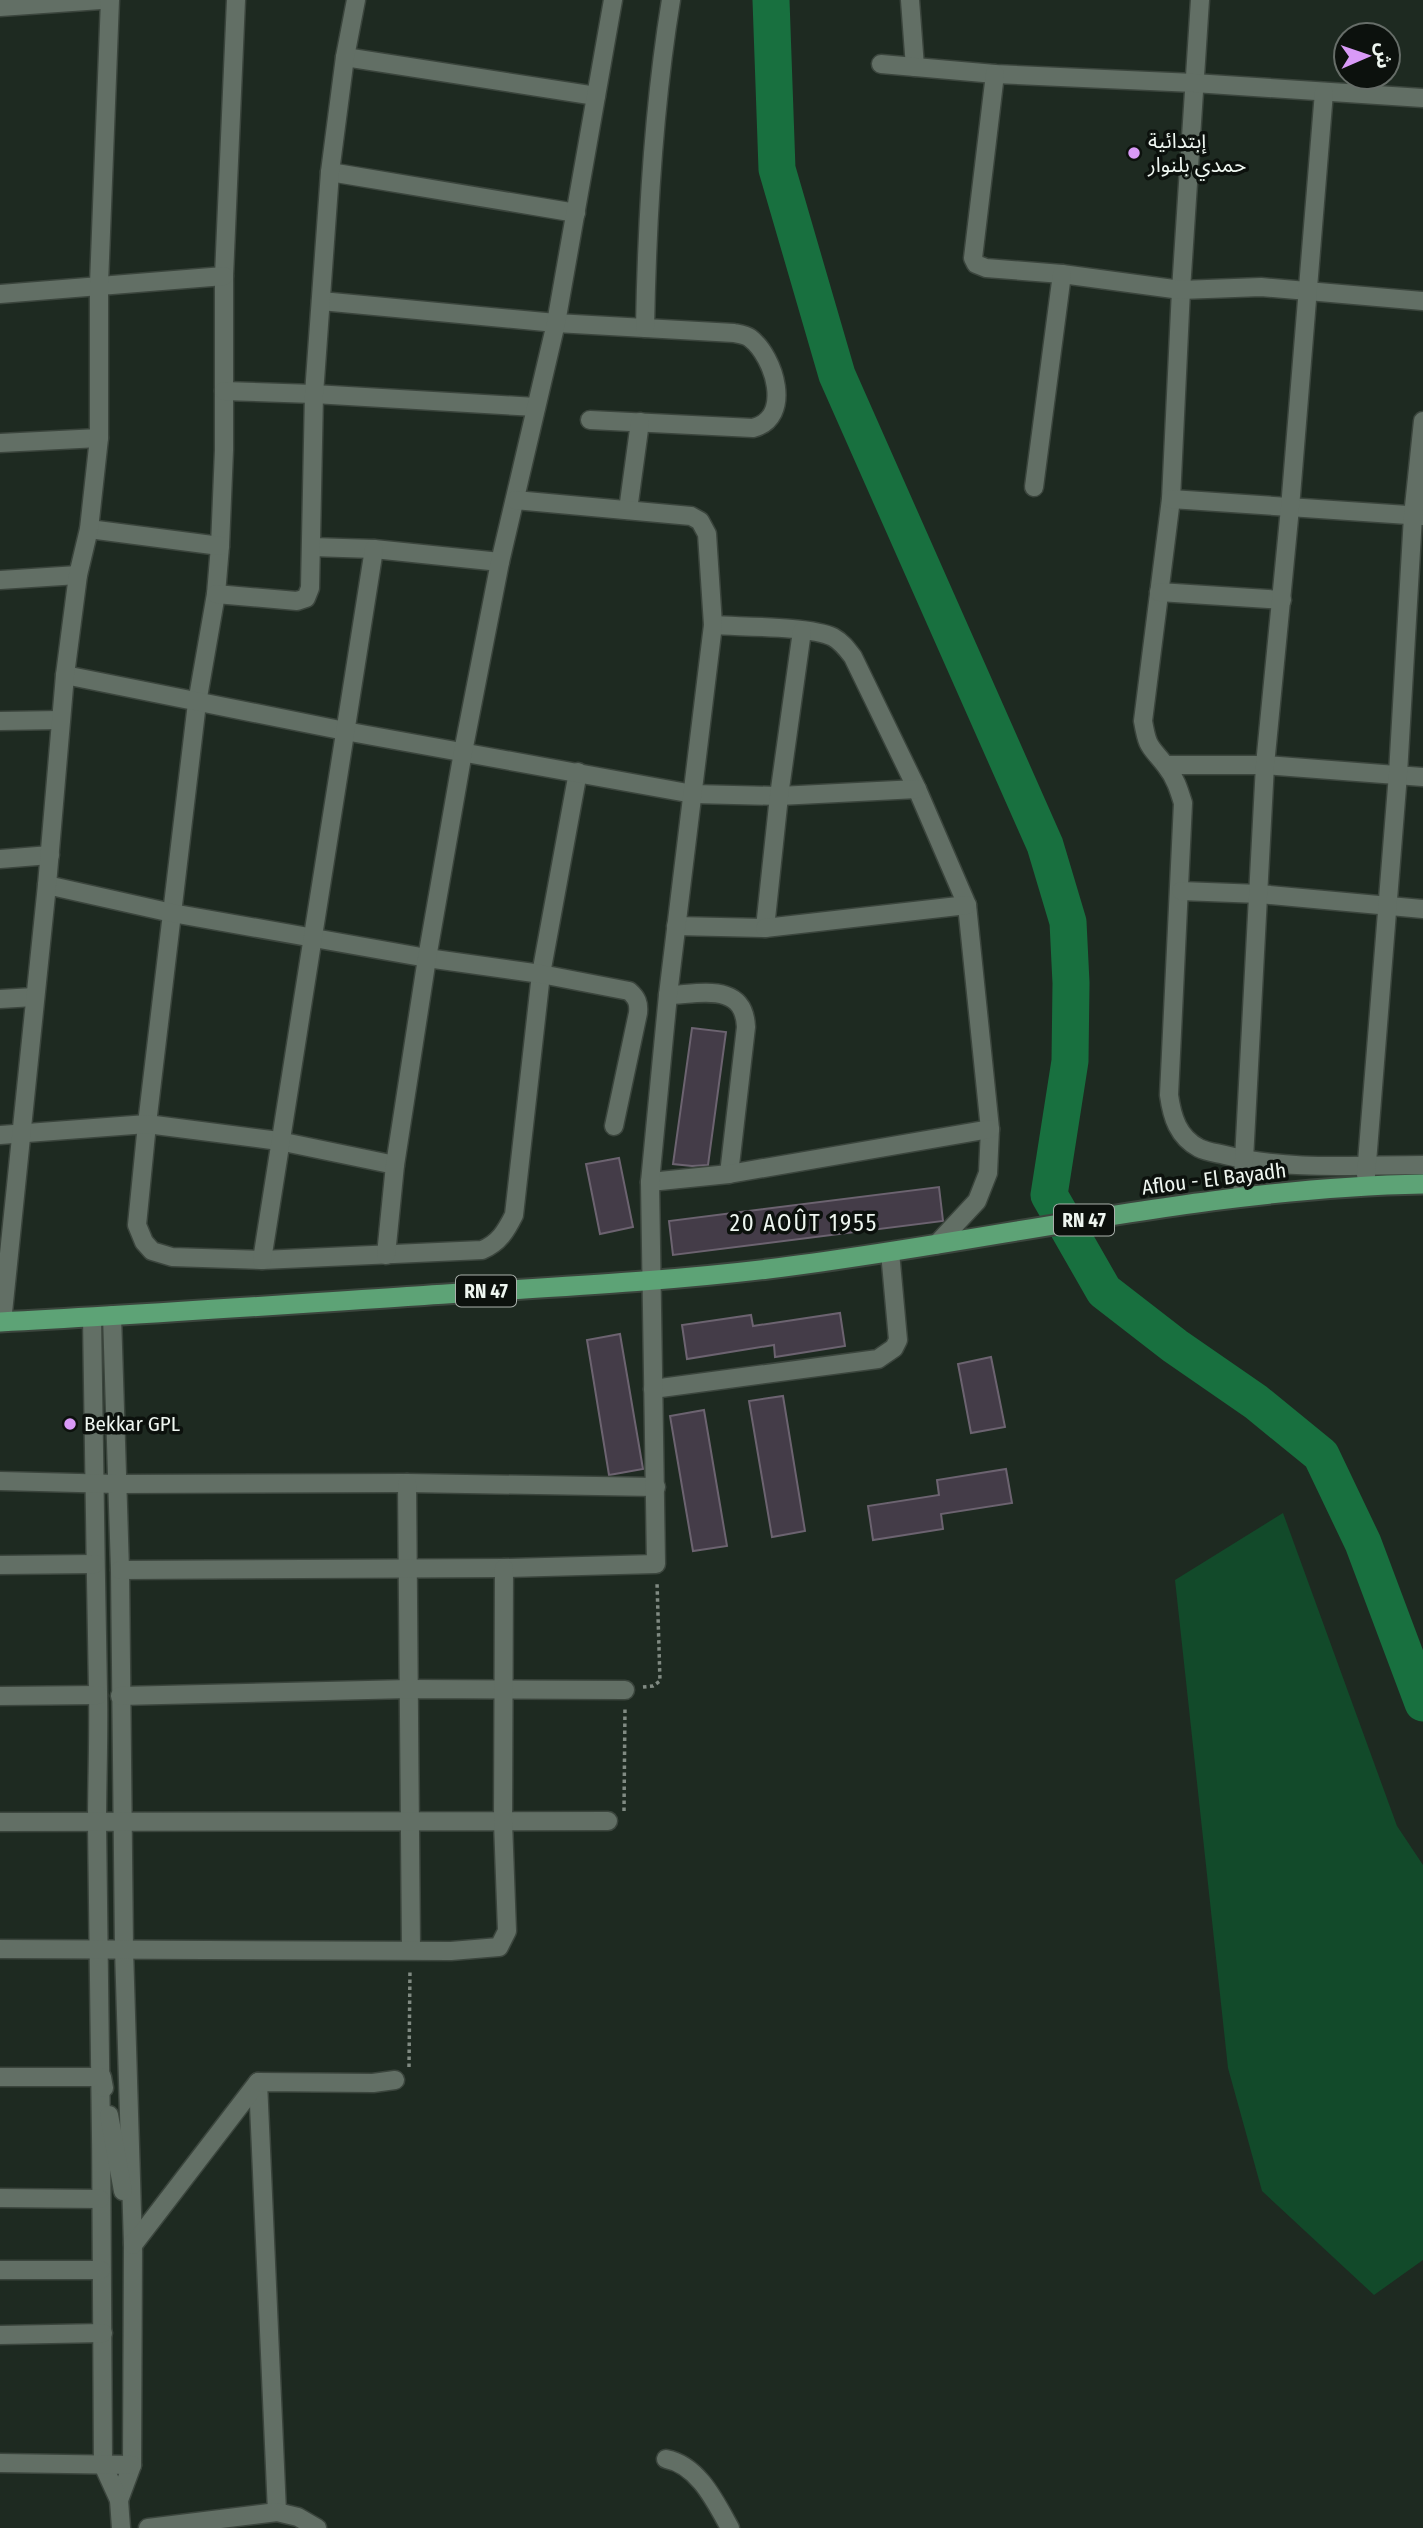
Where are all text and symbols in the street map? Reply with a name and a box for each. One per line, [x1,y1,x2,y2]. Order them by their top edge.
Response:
north arrow [1332,21,1402,91]
text: ش [1372,42,1395,69]
place label: إبتدائية حمدي بلنوار [1147,128,1246,181]
marker: إبتدائية حمدي بلنوار [1126,145,1142,161]
street label: Aflou - El Bayadh [1140,1157,1288,1201]
road number: RN 47 [1054,1204,1114,1236]
district label: 20 AOÛT 1955 [730,1208,878,1237]
road number: RN 47 [456,1275,516,1306]
place label: Bekkar GPL [84,1411,181,1437]
marker: Bekkar GPL [62,1416,78,1432]

